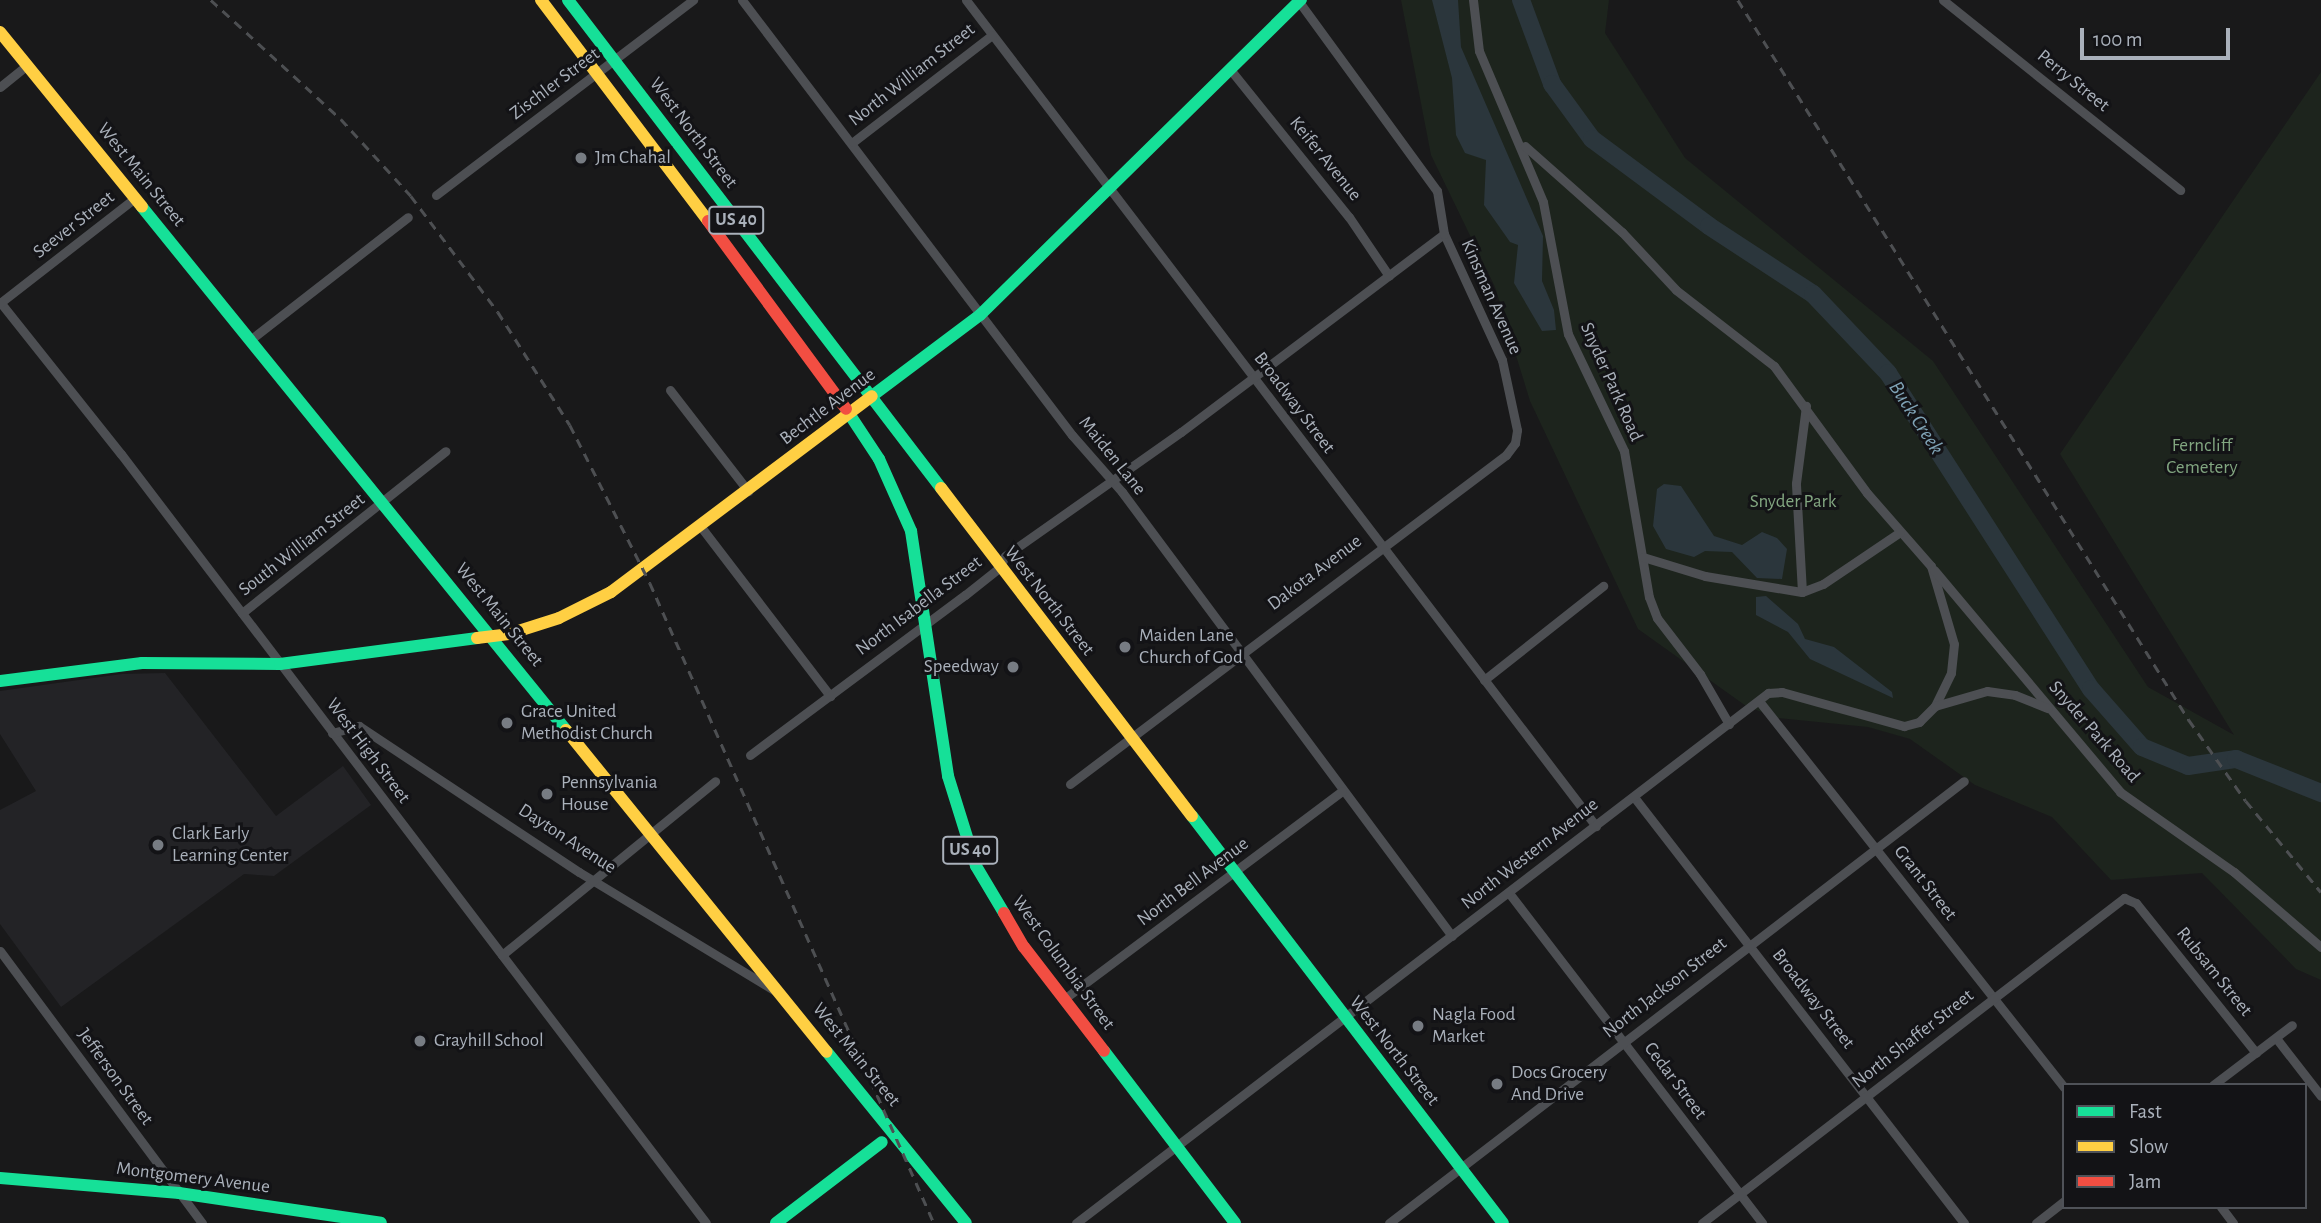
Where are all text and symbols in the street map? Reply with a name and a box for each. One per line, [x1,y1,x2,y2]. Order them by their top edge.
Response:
scale bar [2083,14,2234,58]
street label: North William Street [844,19,980,131]
text: 100 m [2093,29,2143,50]
street label: Zischler Street [506,43,604,125]
street label: Perry Street [2032,45,2114,117]
street label: West North Street [644,73,742,193]
street label: Keifer Avenue [1284,112,1366,206]
street label: West Main Street [92,118,190,232]
place label: Jm Chahal [595,147,671,169]
marker: Jm Chahal [573,150,589,166]
street label: Seever Street [29,186,119,264]
road number: US 40 [708,205,764,234]
street label: Kinsman Avenue [1455,236,1527,358]
street label: Snyder Park Road [1575,319,1647,445]
street label: Broadway Street [1248,348,1340,458]
street label: Bechtle Avenue [776,364,880,450]
water label: Buck Creek [1883,376,1949,460]
street label: Maiden Lane [1073,412,1151,500]
park label: Ferncliff Cemetery [2166,435,2238,479]
street label: South William Street [234,489,370,601]
park label: Snyder Park [1750,491,1836,513]
street label: Dakota Avenue [1263,530,1367,616]
street label: West North Street [999,542,1099,660]
street label: North Isabella Street [851,551,987,661]
street label: West Main Street [450,558,548,672]
place label: Maiden Lane Church of God [1139,625,1243,669]
marker: Maiden Lane Church of God [1117,639,1133,655]
place label: Speedway [924,656,999,678]
marker: Speedway [1005,659,1021,675]
street label: Snyder Park Road [2044,676,2144,788]
street label: West High Street [321,694,415,808]
place label: Grace United Methodist Church [521,701,653,745]
marker: Grace United Methodist Church [499,715,515,731]
place label: Pennsylvania House [561,772,658,816]
marker: Pennsylvania House [539,786,555,802]
street label: North Western Avenue [1457,793,1603,915]
street label: Dayton Avenue [514,799,620,879]
place label: Clark Early Learning Center [172,823,288,867]
street label: North Bell Avenue [1133,833,1253,931]
road number: US 40 [942,836,998,864]
marker: Clark Early Learning Center [150,837,166,853]
street label: Grant Street [1889,841,1961,925]
street label: West Columbia Street [1007,891,1119,1035]
street label: Rubsam Street [2171,923,2257,1021]
street label: North Jackson Street [1598,933,1732,1043]
street label: Broadway Street [1767,944,1859,1054]
street label: North Shaffer Street [1848,984,1978,1094]
street label: West North Street [1344,992,1444,1110]
street label: West Main Street [807,998,905,1112]
place label: Nagla Food Market [1432,1004,1515,1048]
marker: Nagla Food Market [1410,1018,1426,1034]
street label: Jefferson Street [72,1024,158,1130]
place label: Grayhill School [434,1030,544,1052]
marker: Grayhill School [412,1033,428,1049]
street label: Cedar Street [1639,1038,1711,1124]
place label: Docs Grocery And Drive [1511,1062,1607,1106]
marker: Docs Grocery And Drive [1489,1076,1505,1092]
legend [2062,1083,2307,1209]
text: Fast [2129,1101,2162,1122]
text: Slow [2129,1136,2168,1157]
street label: Montgomery Avenue [115,1157,271,1199]
text: Jam [2129,1171,2161,1192]

